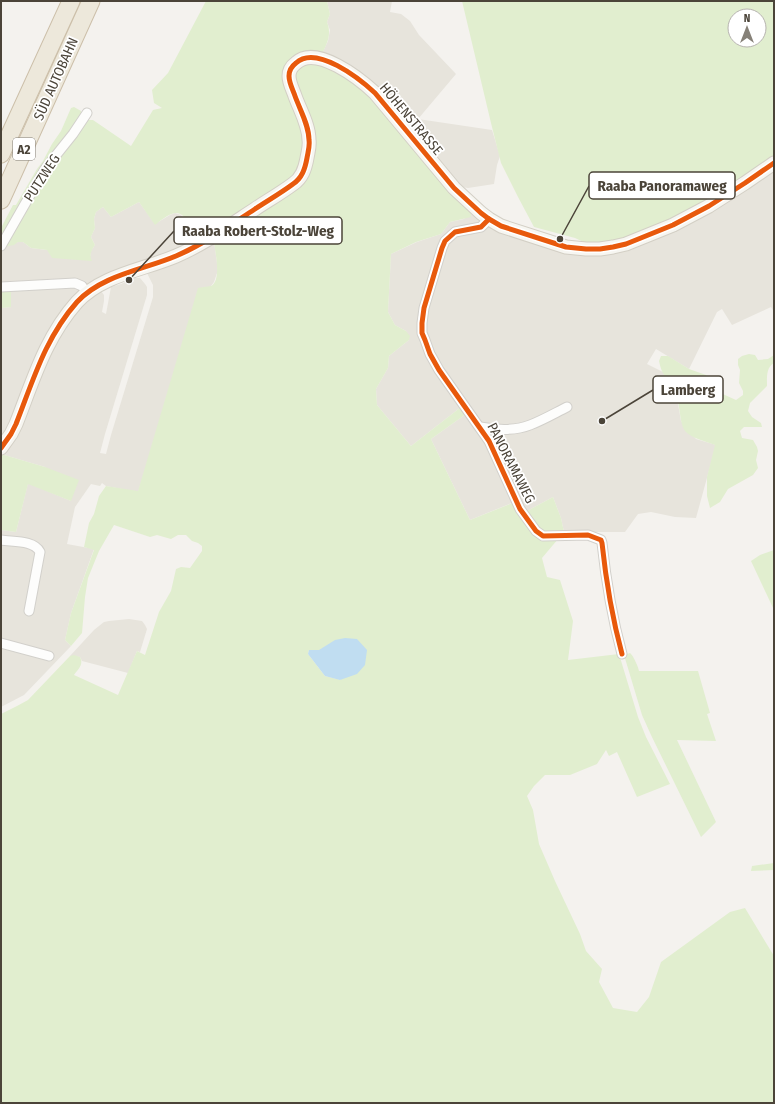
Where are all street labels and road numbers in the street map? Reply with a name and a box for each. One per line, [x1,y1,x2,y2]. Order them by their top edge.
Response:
street label: SÜD AUTOBAHN [29,35,82,123]
street label: HÖHENSTRASSE [376,79,447,159]
road number: A2 [13,138,35,160]
street label: PUTZWEG [20,151,64,205]
street label: PANORAMAWEG [483,420,539,506]

